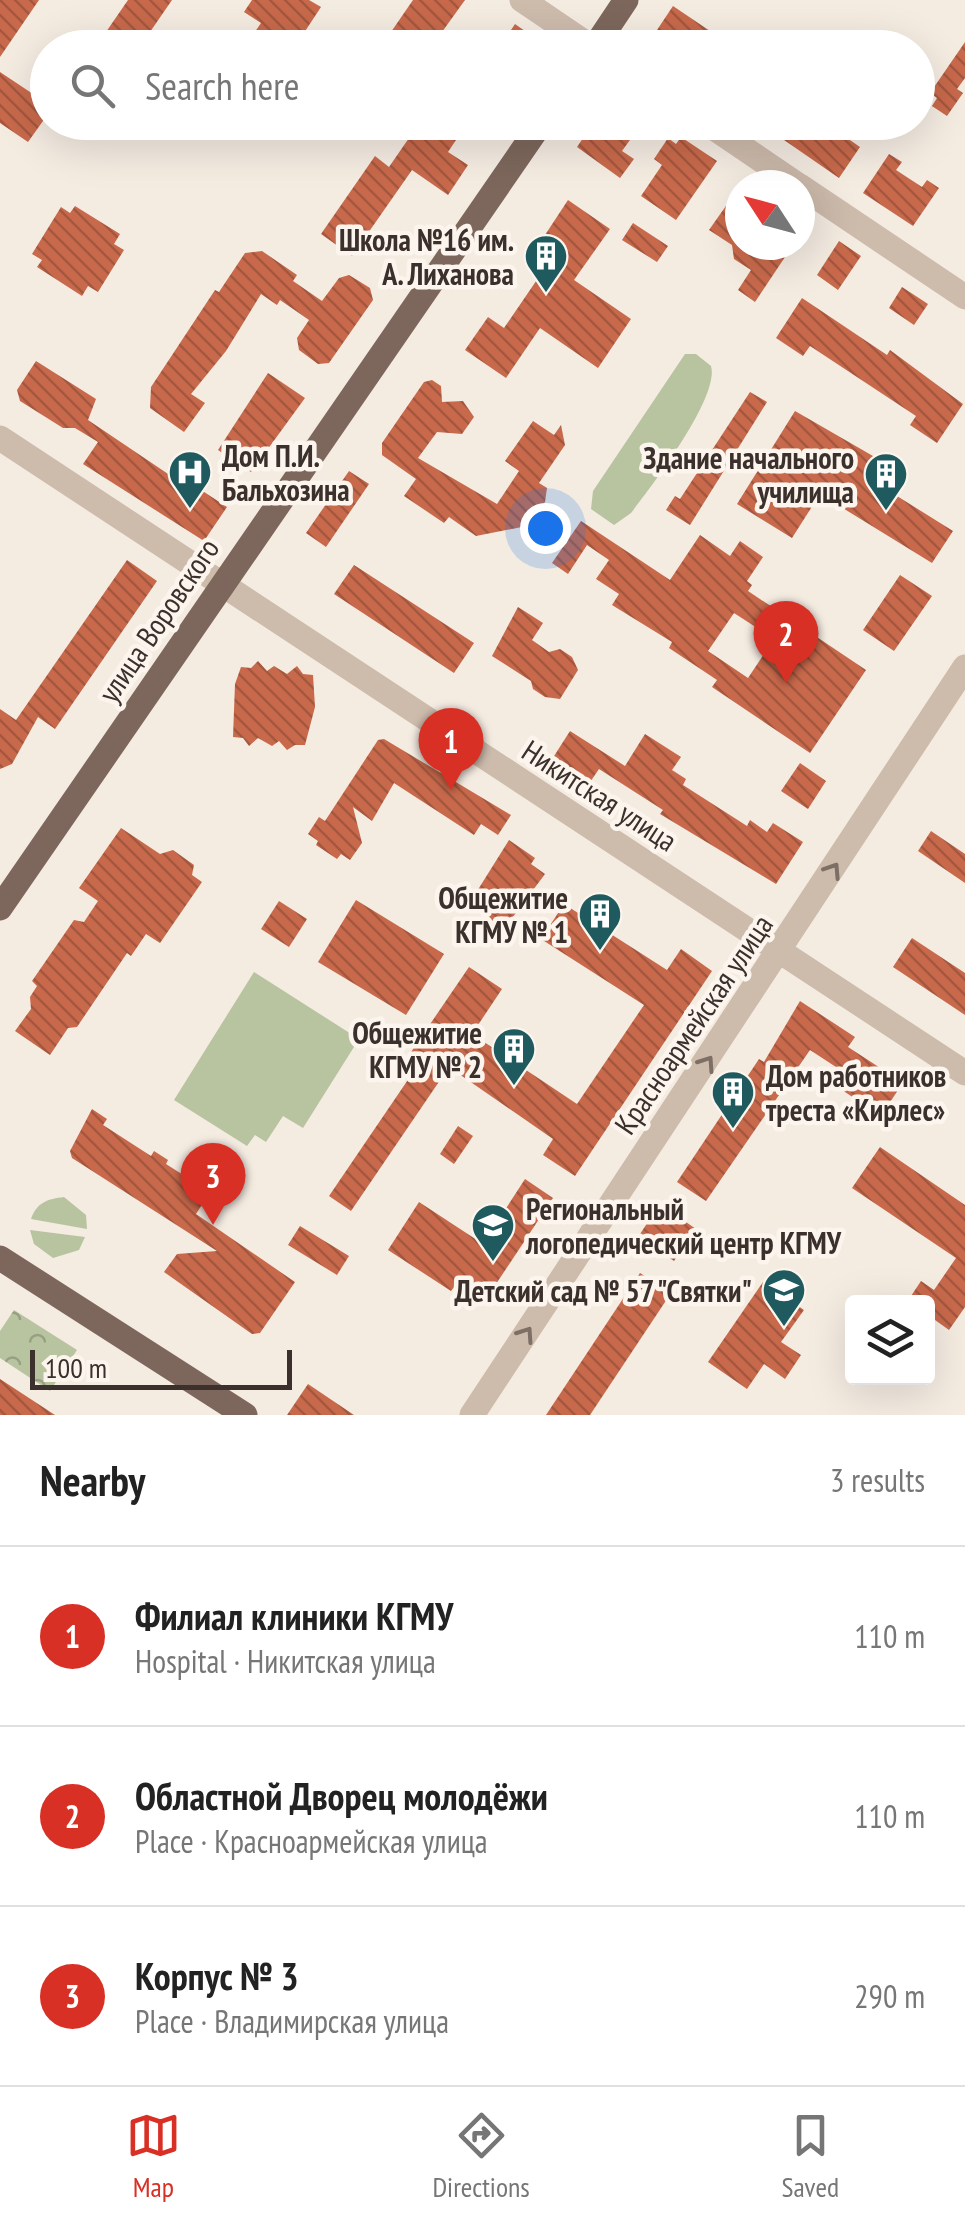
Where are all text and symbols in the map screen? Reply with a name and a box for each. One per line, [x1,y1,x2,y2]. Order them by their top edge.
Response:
search box [30,30,935,140]
icon: search [65,58,120,113]
text: Search here [145,61,299,110]
north arrow [725,170,815,260]
place label: Школа №16 им. А. Лиханова [339,220,514,293]
building icon: Школа №16 им. А. Лиханова [523,233,569,294]
place label: Дом П.И. Бальхозина [222,436,350,509]
place label: Здание начального училища [643,438,854,511]
hospital icon: Дом П.И. Бальхозина [167,449,213,510]
building icon: Здание начального училища [863,451,909,512]
your location [520,503,571,554]
street label: улица Воровского [89,531,227,709]
pin: 2 [754,600,818,683]
pin: 1 [418,708,484,790]
street label: Никитская улица [515,730,685,860]
one-way arrow [821,863,840,881]
place label: Общежитие КГМУ № 1 [438,878,568,951]
building icon: Общежитие КГМУ № 1 [577,891,623,952]
street label: Красноармейская улица [605,907,781,1141]
place label: Общежитие КГМУ № 2 [352,1013,482,1086]
building icon: Общежитие КГМУ № 2 [491,1026,537,1087]
one-way arrow [694,1056,713,1074]
place label: Дом работников треста «Кирлес» [766,1056,946,1129]
building icon: Дом работников треста «Кирлес» [710,1069,756,1130]
pin: 3 [180,1142,246,1225]
place label: Региональный логопедический центр КГМУ [525,1189,842,1262]
school or university icon: Региональный логопедический центр КГМУ [470,1202,516,1263]
school or university icon: Детский сад № 57 "Святки" [761,1267,807,1328]
place label: Детский сад № 57 "Святки" [455,1271,752,1310]
map controls [845,1295,935,1385]
button: layers [845,1295,935,1385]
one-way arrow [514,1326,533,1344]
scale bar [30,1345,292,1390]
text: 100 m [45,1349,107,1386]
text: Nearby [40,1453,145,1508]
text: 3 results [830,1459,925,1501]
text: Филиал клиники КГМУ [135,1591,453,1640]
text: 1 [65,1615,80,1657]
text: 110 m [854,1615,925,1657]
text: Hospital · Никитская улица [135,1640,436,1682]
text: Областной Дворец молодёжи [135,1771,548,1820]
text: 2 [65,1795,80,1837]
text: 110 m [854,1795,925,1837]
text: Place · Красноармейская улица [135,1820,488,1862]
text: Корпус № 3 [135,1951,299,2000]
text: 3 [65,1975,80,2017]
text: 290 m [854,1975,925,2017]
text: Place · Владимирская улица [135,2000,449,2042]
tab: Map [126,2108,181,2205]
tab: Directions [432,2108,530,2205]
tab: Saved [781,2108,839,2205]

